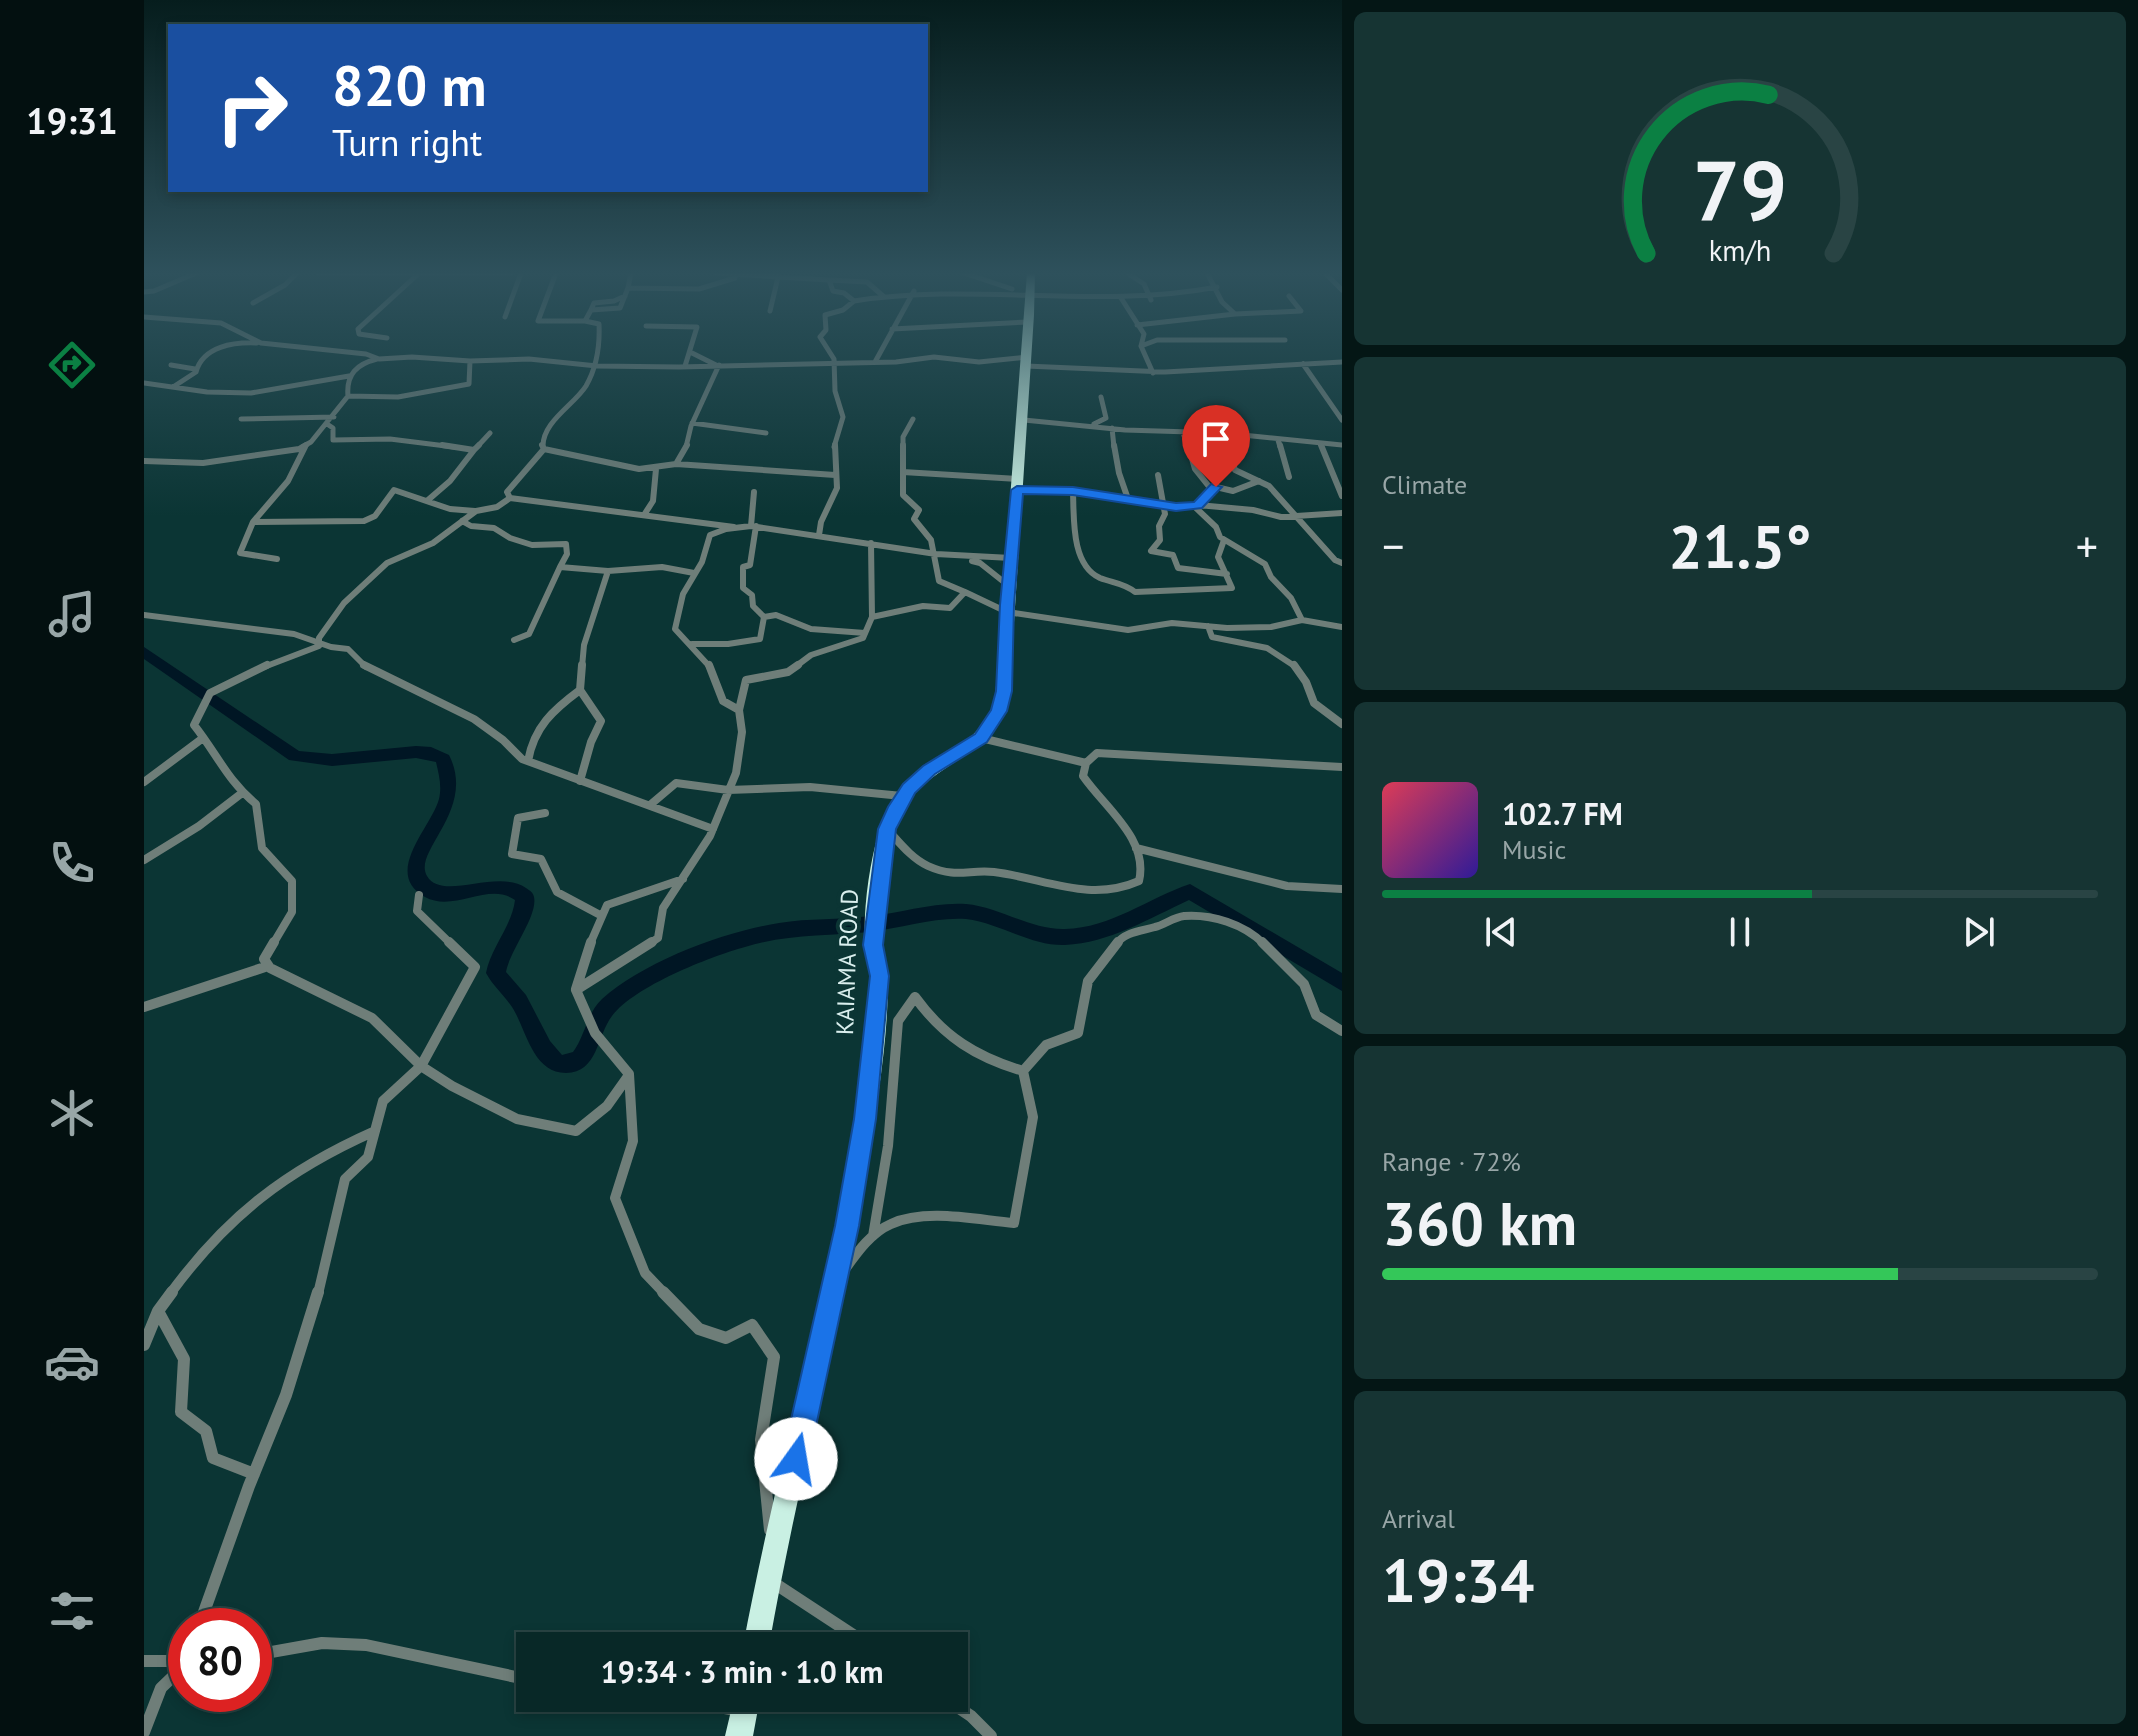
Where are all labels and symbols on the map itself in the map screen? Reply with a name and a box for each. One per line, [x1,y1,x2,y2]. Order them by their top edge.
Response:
pin [1182,405,1250,487]
street label: KAIAMA ROAD [829,888,865,1036]
position arrow [754,1417,838,1501]
speed limit sign: 80 [168,1608,272,1712]

